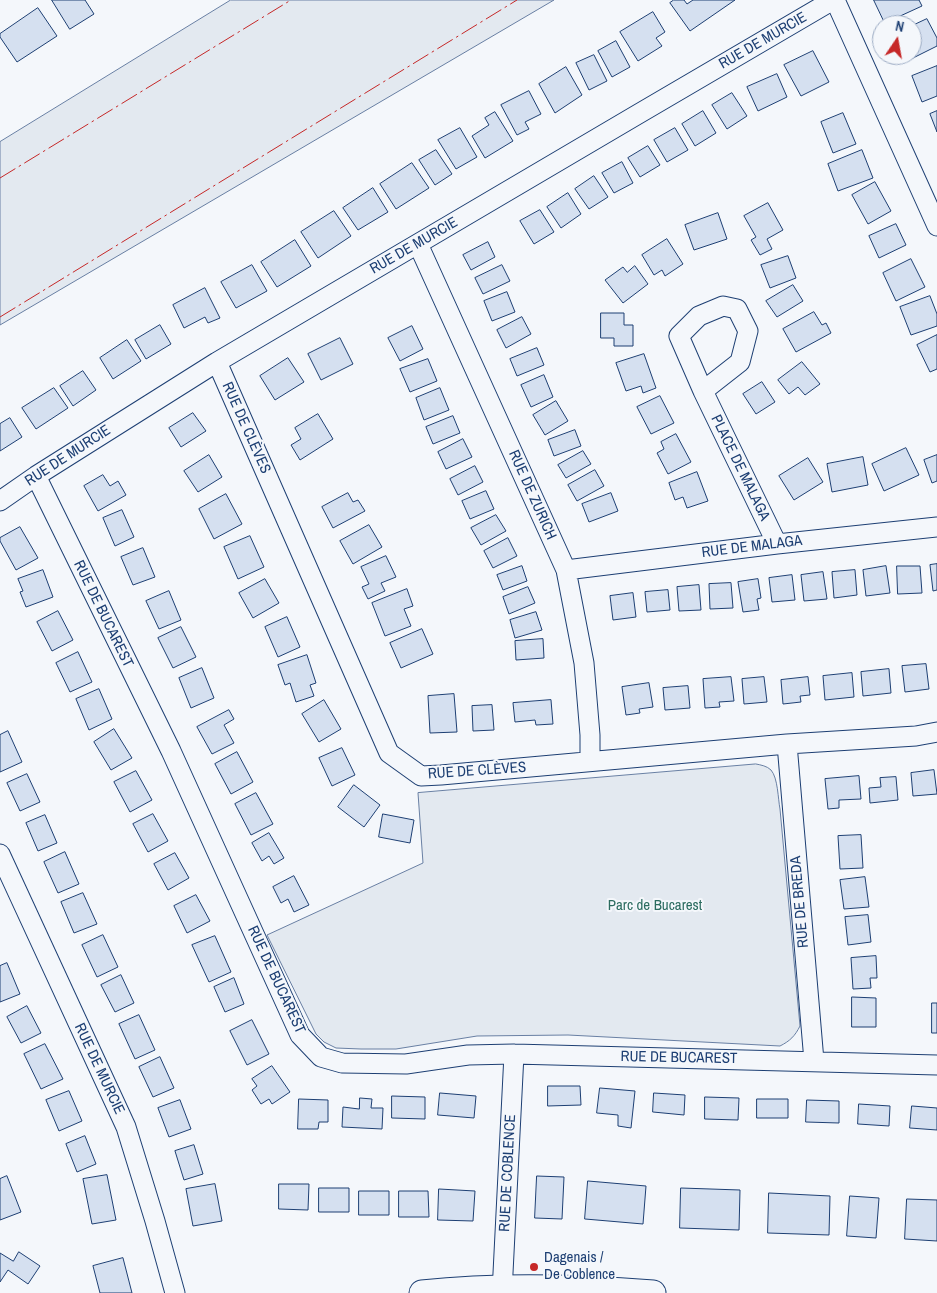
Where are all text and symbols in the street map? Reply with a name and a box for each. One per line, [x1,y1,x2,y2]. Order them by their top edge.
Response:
street label: RUE DE MURCIE [716,9,810,73]
north arrow [872,15,922,65]
text: N [894,17,906,36]
street label: RUE DE MURCIE [367,214,461,278]
street label: RUE DE CLÈVES [218,379,274,477]
street label: PLACE DE MALAGA [707,412,773,524]
street label: RUE DE MURCIE [22,422,114,490]
street label: RUE DE ZURICH [504,447,560,543]
street label: RUE DE MALAGA [701,532,803,562]
street label: RUE DE BUCAREST [69,558,137,670]
street label: RUE DE CLÈVES [427,759,527,783]
street label: RUE DE BREDA [787,855,813,949]
park label: Parc de Bucarest [608,897,702,915]
street label: RUE DE BUCAREST [243,923,309,1037]
street label: RUE DE MURCIE [70,1021,128,1117]
street label: RUE DE BUCAREST [620,1048,738,1068]
street label: RUE DE COBLENCE [496,1114,520,1232]
place label: Dagenais / De Coblence [544,1249,615,1284]
marker: Dagenais / De Coblence [528,1261,540,1273]

